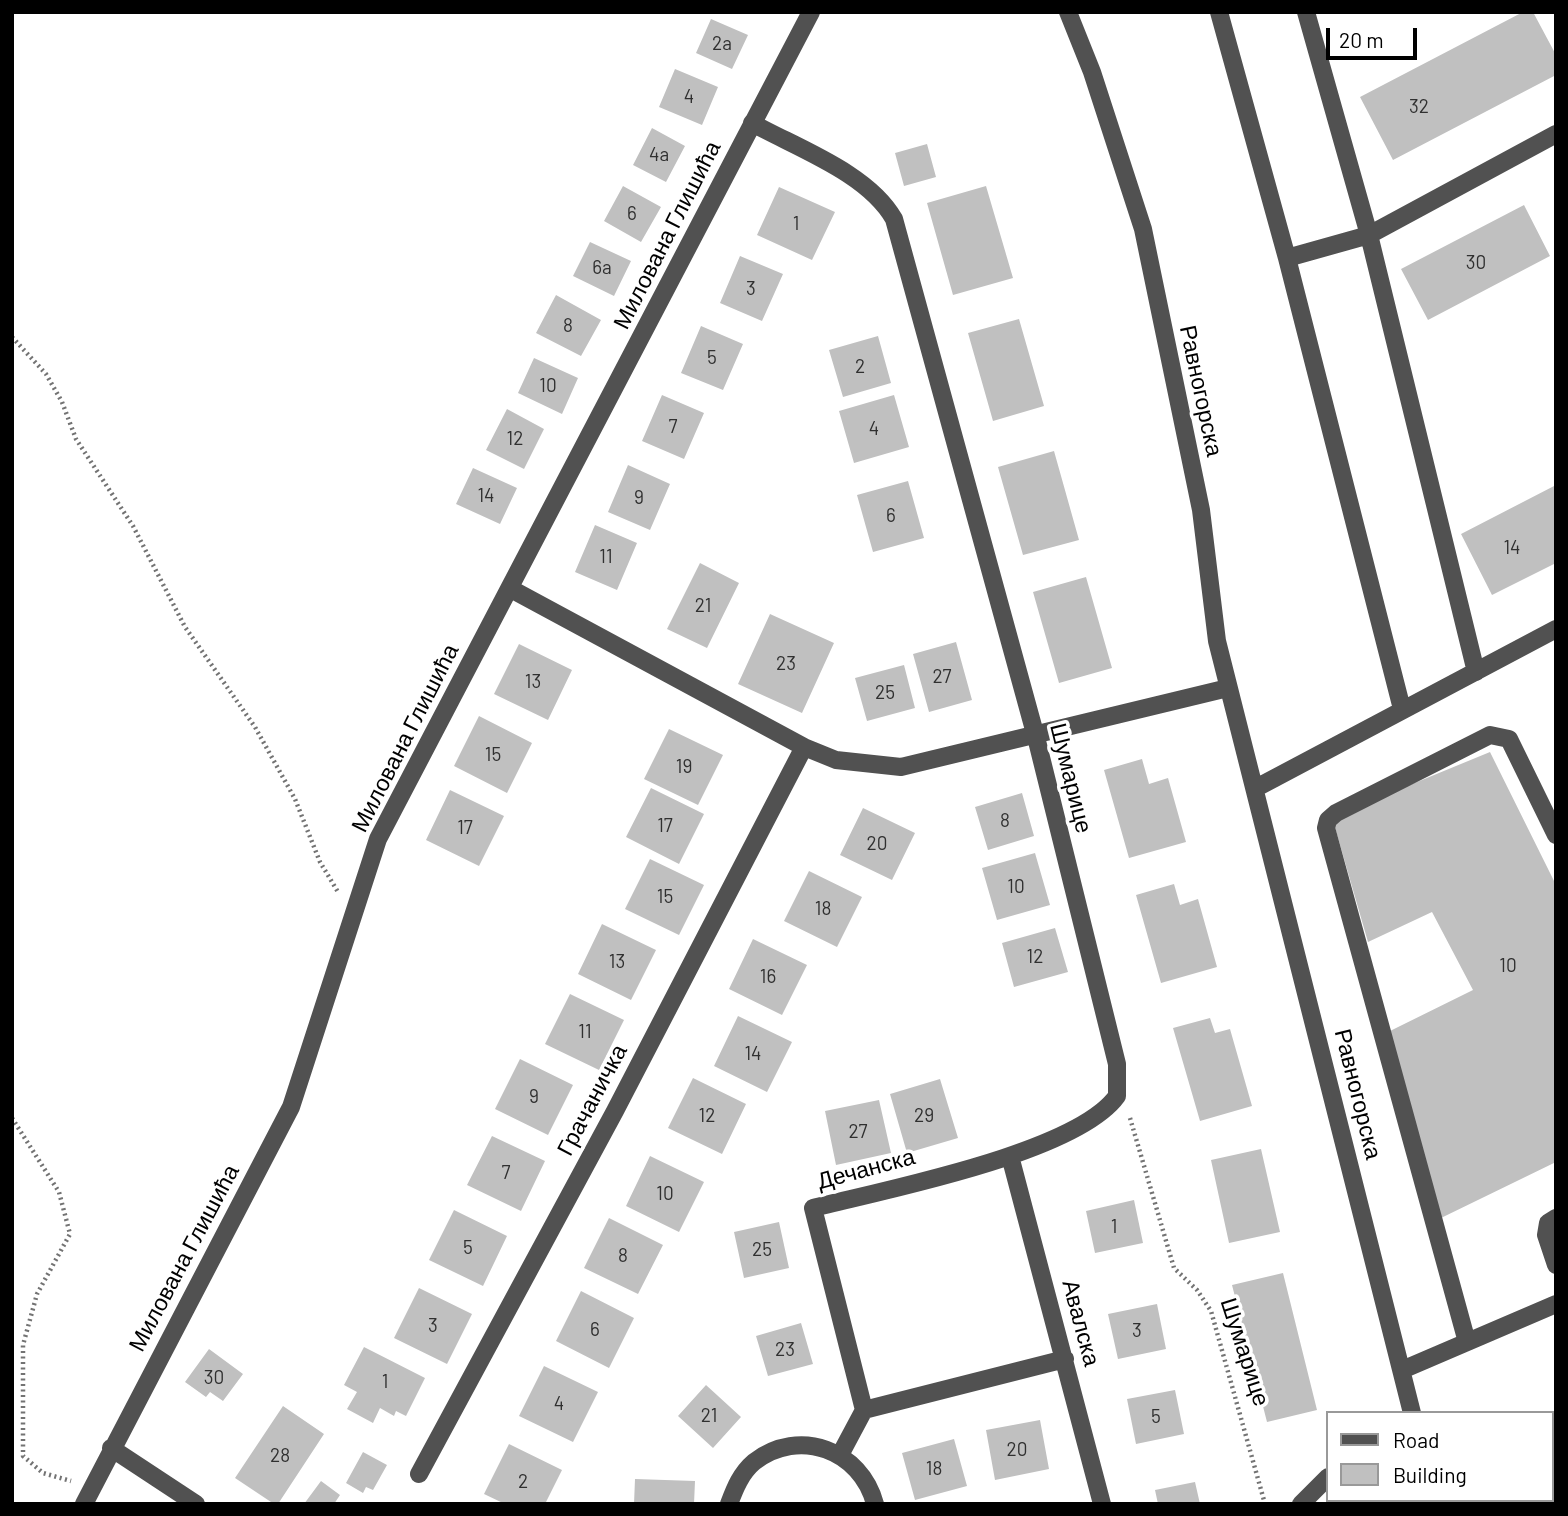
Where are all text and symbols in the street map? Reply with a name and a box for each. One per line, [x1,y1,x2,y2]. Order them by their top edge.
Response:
scale bar [1330,14,1421,58]
text: 20 m [1339,27,1384,52]
house number: 2a [712,33,732,55]
house number: 4 [684,86,694,108]
house number: 32 [1409,96,1429,118]
street label: Милована Глишића [608,136,726,334]
house number: 4a [649,144,669,166]
house number: 6 [627,203,637,225]
house number: 1 [793,213,799,235]
house number: 30 [1466,252,1486,274]
house number: 6a [592,257,612,279]
house number: 3 [746,278,756,300]
house number: 8 [563,315,573,337]
street label: Равногорска [1174,323,1228,459]
house number: 5 [707,347,717,369]
house number: 2 [855,356,865,378]
house number: 10 [539,375,557,397]
house number: 7 [669,416,677,438]
house number: 4 [869,418,879,440]
house number: 12 [507,428,523,450]
house number: 14 [477,485,495,507]
house number: 9 [634,487,644,509]
house number: 6 [886,505,896,527]
house number: 14 [1503,537,1521,559]
house number: 11 [599,546,613,568]
house number: 21 [695,595,711,617]
street label: Милована Глишића [346,639,464,837]
house number: 23 [776,653,796,675]
house number: 27 [932,666,952,688]
house number: 13 [525,671,541,693]
house number: 25 [875,682,895,704]
street label: Шумарице [1044,720,1098,836]
house number: 15 [485,744,501,766]
house number: 19 [676,756,692,778]
house number: 8 [1000,810,1010,832]
house number: 17 [657,815,673,837]
house number: 17 [457,817,473,839]
house number: 20 [867,833,887,855]
house number: 10 [1007,876,1025,898]
house number: 15 [657,886,673,908]
house number: 18 [815,898,831,920]
house number: 12 [1027,946,1043,968]
house number: 13 [609,951,625,973]
house number: 10 [1499,955,1517,977]
house number: 16 [760,966,776,988]
house number: 11 [578,1021,592,1043]
street label: Равногорска [1328,1026,1388,1162]
street label: Грачаничка [551,1040,633,1160]
house number: 14 [744,1043,762,1065]
house number: 9 [529,1086,539,1108]
house number: 12 [699,1105,715,1127]
house number: 29 [914,1105,934,1127]
house number: 27 [848,1121,868,1143]
street label: Дечанска [814,1143,918,1195]
street label: Милована Глишића [123,1160,245,1356]
house number: 7 [502,1162,510,1184]
house number: 10 [656,1183,674,1205]
house number: 1 [1111,1216,1117,1238]
house number: 5 [463,1237,473,1259]
house number: 25 [752,1239,772,1261]
house number: 8 [618,1245,628,1267]
street label: Авалска [1056,1277,1106,1369]
street label: Шумарице [1215,1294,1275,1410]
house number: 3 [428,1315,438,1337]
house number: 6 [590,1319,600,1341]
house number: 3 [1132,1320,1142,1342]
house number: 23 [775,1339,795,1361]
house number: 30 [204,1367,224,1389]
house number: 1 [382,1371,388,1393]
house number: 4 [554,1393,564,1415]
house number: 21 [701,1405,717,1427]
house number: 5 [1151,1406,1161,1428]
legend [1326,1411,1554,1502]
text: Road [1393,1427,1439,1452]
house number: 20 [1007,1439,1027,1461]
house number: 28 [270,1445,290,1467]
house number: 18 [926,1458,942,1480]
text: Building [1393,1462,1467,1487]
house number: 2 [518,1471,528,1493]

